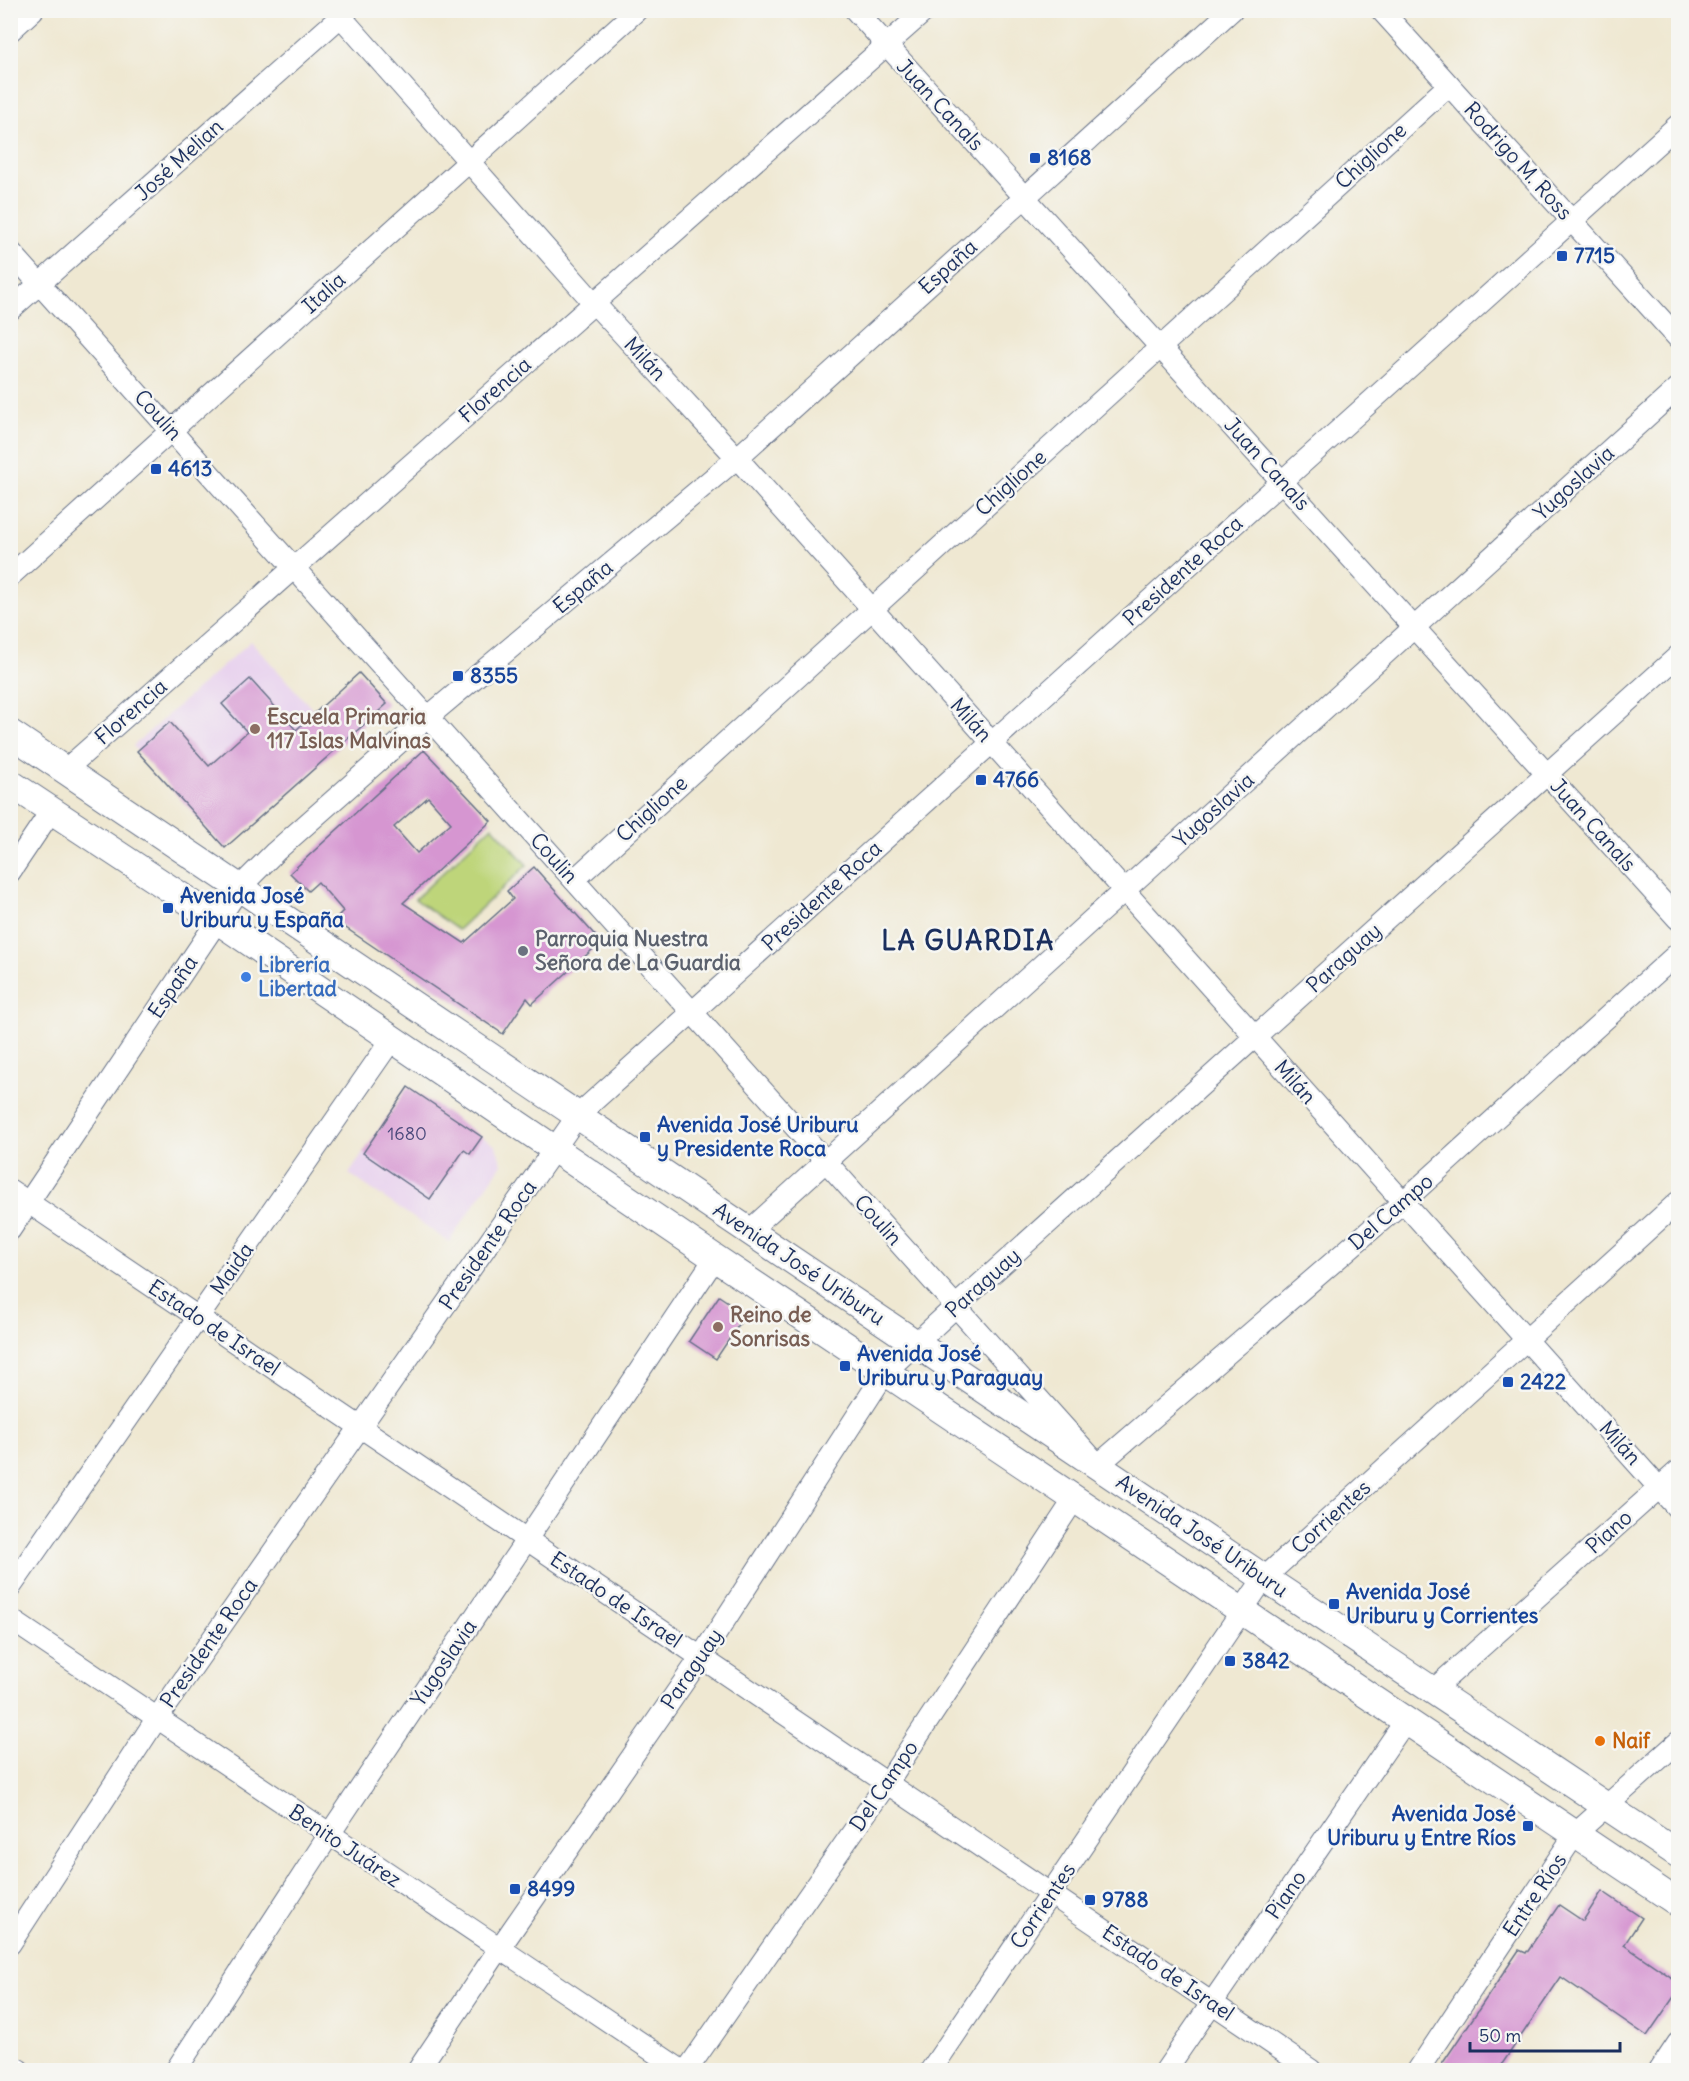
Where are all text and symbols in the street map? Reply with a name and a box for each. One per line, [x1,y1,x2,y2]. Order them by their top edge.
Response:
street label: Juan Canals [891,53,990,156]
street label: Rodrigo M. Ross [1458,96,1578,225]
street label: José Melian [129,113,229,206]
street label: Chiglione [1329,116,1412,195]
place label: 8168 [1047,144,1092,171]
marker: 8168 [1028,151,1042,165]
street label: España [913,233,983,300]
place label: 7715 [1574,242,1615,269]
marker: 7715 [1555,249,1569,263]
street label: Italia [296,266,351,319]
street label: Milán [618,331,672,386]
street label: Florencia [453,351,536,428]
street label: Coulin [129,384,188,446]
street label: Juan Canals [1219,412,1316,516]
street label: Yugoslavia [1528,439,1620,526]
street label: Chiglione [969,443,1052,522]
place label: 4613 [168,455,213,482]
marker: 4613 [149,462,163,476]
street label: Presidente Roca [1117,510,1248,632]
street label: España [547,554,618,619]
place label: 8355 [470,662,518,689]
marker: 8355 [451,669,465,683]
street label: Florencia [89,673,172,750]
street label: Milán [944,692,998,747]
place label: Escuela Primaria 117 Islas Malvinas [267,703,432,754]
marker: Escuela Primaria 117 Islas Malvinas [248,722,262,736]
place label: 4766 [993,766,1039,793]
street label: Yugoslavia [1168,766,1260,853]
street label: Chiglione [610,769,693,848]
marker: 4766 [974,773,988,787]
street label: Juan Canals [1545,773,1642,877]
street label: Coulin [525,827,584,889]
street label: Presidente Roca [756,835,887,957]
place label: Avenida José Uriburu y España [180,882,344,933]
marker: Avenida José Uriburu y España [161,901,175,915]
street label: Paraguay [1300,917,1387,998]
district label: LA GUARDIA [881,923,1055,957]
place label: Parroquia Nuestra Señora de La Guardia [535,925,741,976]
marker: Parroquia Nuestra Señora de La Guardia [516,944,530,958]
street label: España [142,950,203,1023]
place label: Librería Libertad [258,951,338,1002]
marker: Librería Libertad [239,970,253,984]
street label: Milán [1268,1054,1322,1109]
place label: Avenida José Uriburu y Presidente Roca [657,1111,858,1162]
house number: 1680 [387,1122,427,1145]
marker: Avenida José Uriburu y Presidente Roca [638,1130,652,1144]
street label: Del Campo [1343,1167,1439,1256]
street label: Presidente Roca [433,1175,542,1315]
street label: Coulin [849,1189,908,1251]
street label: Avenida José Uriburu [708,1196,890,1331]
street label: Maida [204,1237,259,1300]
street label: Paraguay [939,1242,1026,1323]
street label: Estado de Israel [143,1273,285,1382]
place label: Reino de Sonrisas [730,1301,811,1352]
marker: Reino de Sonrisas [711,1320,725,1334]
place label: Avenida José Uriburu y Paraguay [857,1340,1043,1391]
marker: Avenida José Uriburu y Paraguay [838,1359,852,1373]
place label: 2422 [1520,1368,1567,1395]
marker: 2422 [1501,1375,1515,1389]
street label: Milán [1593,1415,1647,1470]
street label: Avenida José Uriburu [1111,1468,1293,1603]
street label: Corrientes [1285,1474,1376,1560]
street label: Piano [1580,1504,1637,1559]
street label: Estado de Israel [545,1545,687,1654]
street label: Presidente Roca [154,1573,263,1713]
place label: Avenida José Uriburu y Corrientes [1346,1578,1539,1629]
marker: Avenida José Uriburu y Corrientes [1327,1597,1341,1611]
street label: Yugoslavia [405,1614,483,1711]
street label: Paraguay [655,1623,729,1714]
place label: 3842 [1242,1647,1290,1674]
marker: 3842 [1223,1654,1237,1668]
place label: Naif [1612,1727,1651,1754]
marker: Naif [1593,1734,1607,1748]
street label: Del Campo [843,1735,924,1836]
street label: Benito Juárez [284,1798,407,1893]
place label: Avenida José Uriburu y Entre Ríos [1327,1800,1516,1851]
marker: Avenida José Uriburu y Entre Ríos [1521,1819,1535,1833]
street label: Entre Ríos [1497,1848,1572,1942]
street label: Corrientes [1004,1857,1081,1954]
street label: Piano [1259,1865,1312,1924]
place label: 8499 [527,1875,575,1902]
marker: 8499 [508,1882,522,1896]
place label: 9788 [1102,1886,1149,1913]
marker: 9788 [1083,1893,1097,1907]
street label: Estado de Israel [1097,1918,1239,2027]
scale bar [1470,2015,1620,2053]
text: 50 m [1479,2024,1521,2047]

